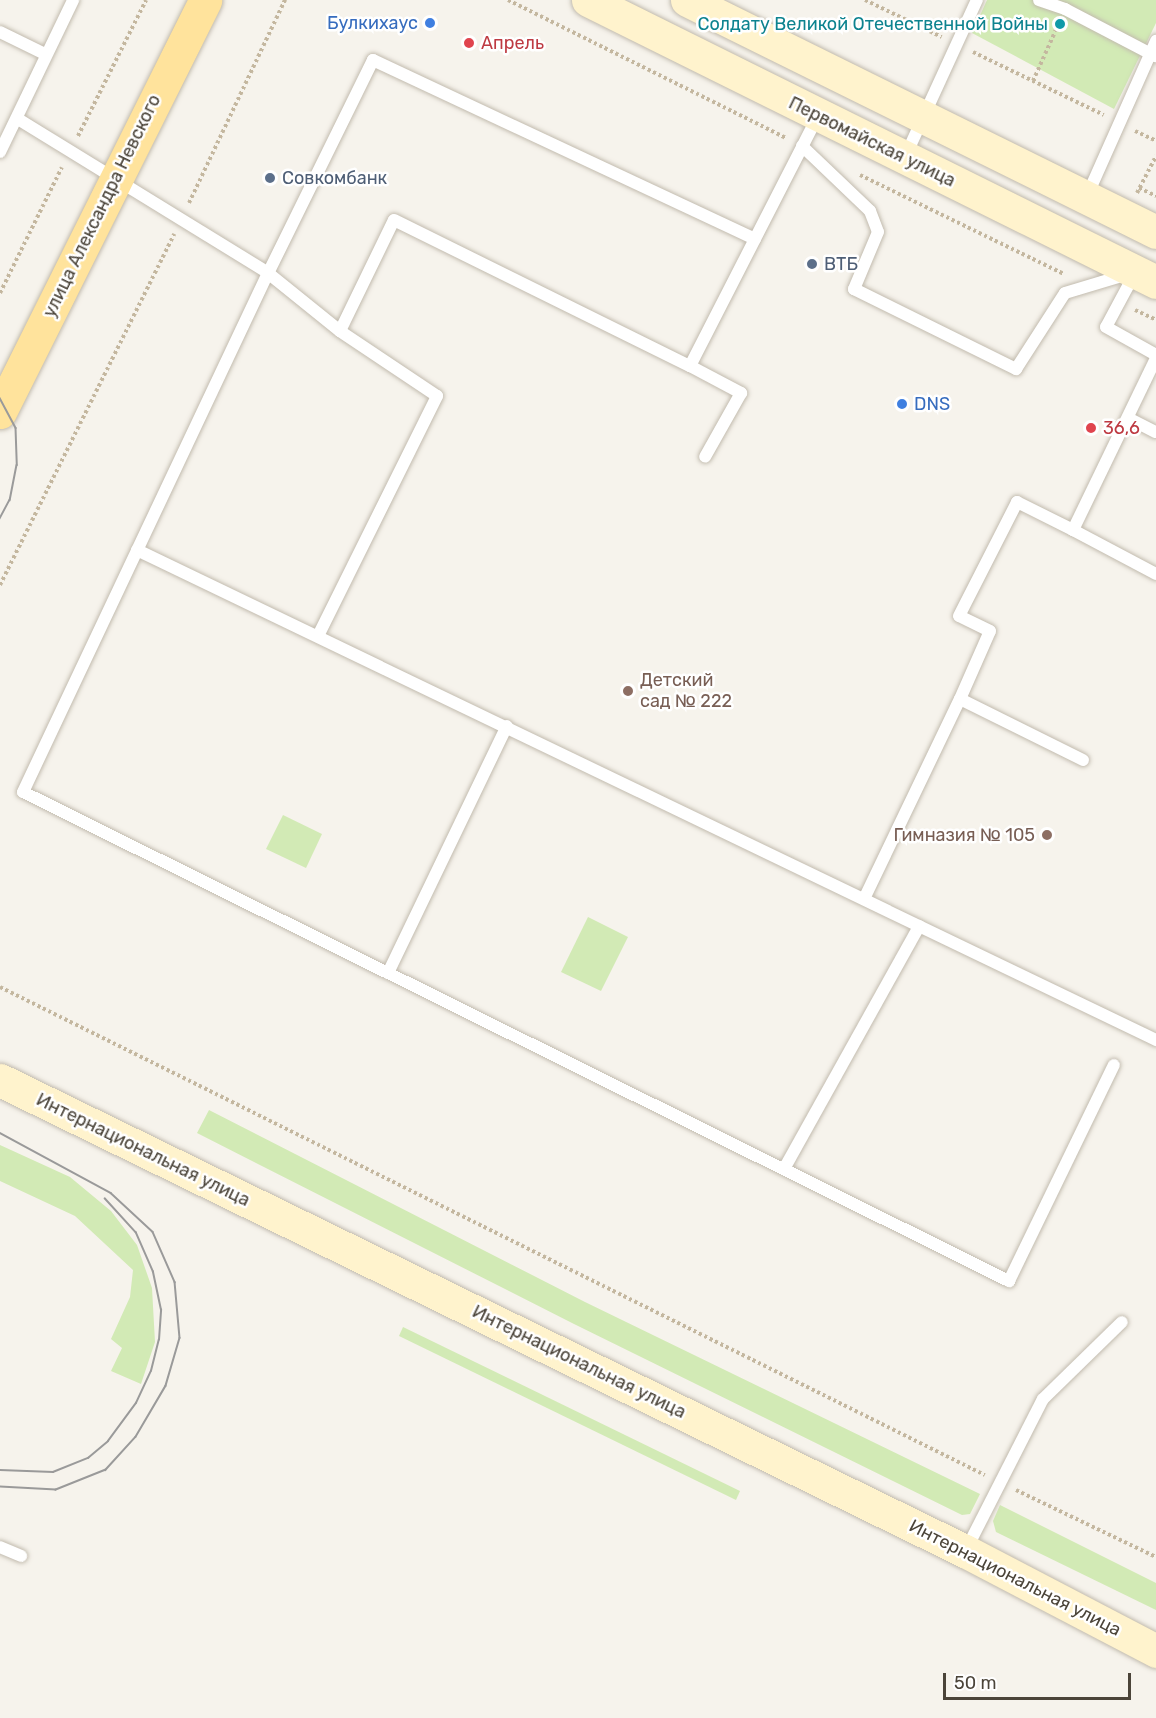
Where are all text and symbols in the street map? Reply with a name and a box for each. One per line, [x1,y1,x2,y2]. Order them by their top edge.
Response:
place label: Булкихаус [327,12,418,34]
place label: Солдату Великой Отечественной Войны [697,13,1048,35]
marker: Булкихаус [423,16,437,30]
marker: Солдату Великой Отечественной Войны [1053,17,1067,31]
place label: Апрель [481,32,544,54]
marker: Апрель [462,36,476,50]
street label: улица Александра Невского [39,91,165,321]
street label: Первомайская улица [785,92,959,192]
place label: Совкомбанк [282,167,387,189]
marker: Совкомбанк [263,171,277,185]
place label: ВТБ [824,253,858,275]
marker: ВТБ [805,257,819,271]
place label: DNS [914,393,950,415]
marker: DNS [895,397,909,411]
place label: 36,6 [1103,417,1140,439]
marker: 36,6 [1084,421,1098,435]
place label: Детский сад № 222 [640,670,732,712]
marker: Детский сад № 222 [621,684,635,698]
place label: Гимназия № 105 [894,824,1035,846]
marker: Гимназия № 105 [1040,828,1054,842]
street label: Интернациональная улица [33,1089,253,1211]
street label: Интернациональная улица [469,1301,689,1423]
street label: Интернациональная улица [905,1515,1125,1641]
scale bar [946,1661,1134,1699]
text: 50 m [954,1672,997,1694]

